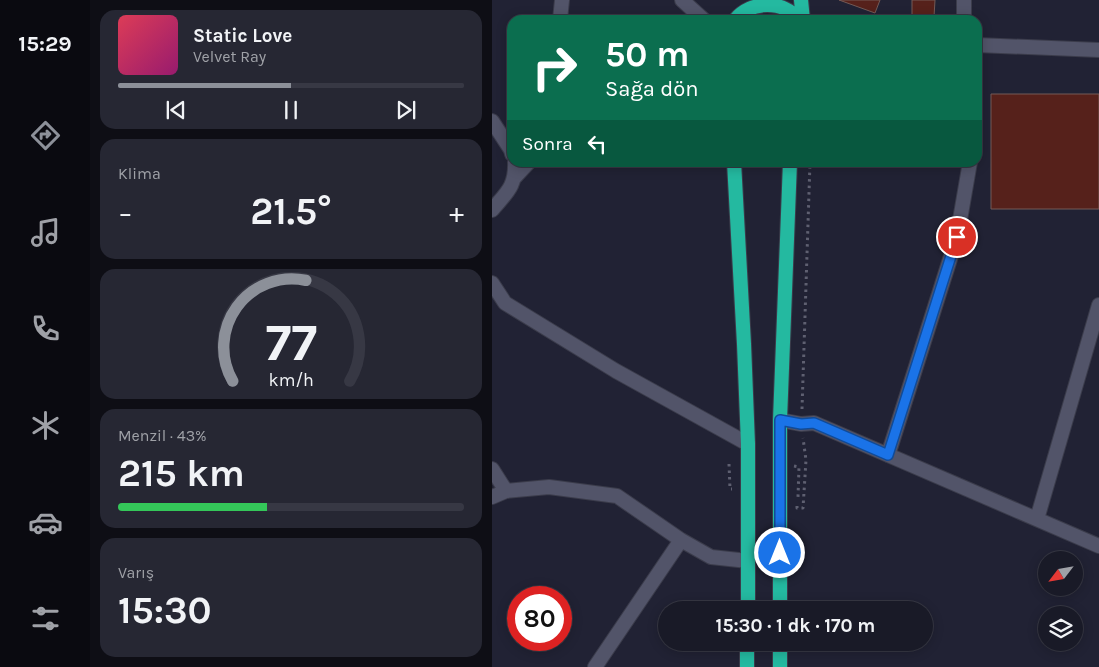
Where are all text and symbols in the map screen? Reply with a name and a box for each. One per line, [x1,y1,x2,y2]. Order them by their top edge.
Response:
text: Static Love [193,25,292,47]
text: 15:29 [18,31,72,57]
text: 50 m [605,34,690,75]
icon: right [522,35,587,100]
text: Velvet Ray [193,47,266,66]
text: Sağa dön [605,76,699,102]
icon: previous [162,96,190,124]
icon: pause [277,96,305,124]
icon: next [392,96,420,124]
icon: directions [28,118,63,153]
icon: left [583,130,611,158]
text: Sonra [522,133,573,155]
text: Klima [118,164,161,183]
text: 21.5° [250,189,332,234]
text: − [118,196,133,229]
text: + [449,196,464,229]
icon: music [28,215,63,250]
pin [936,216,978,258]
icon: arrive [943,223,971,251]
icon: phone [28,311,63,346]
text: 77 [265,312,317,373]
text: km/h [268,370,314,391]
icon: climate [28,408,63,443]
text: Menzil · 43% [118,426,207,445]
text: 215 km [118,451,245,496]
icon: car [28,505,63,540]
position arrow [753,526,805,578]
north arrow [1038,551,1083,596]
map controls [1038,551,1083,651]
text: Varış [118,563,154,582]
speed limit sign: 80 [507,586,572,651]
text: 15:30 [118,588,212,633]
icon: filters [28,601,63,636]
button: layers [1038,606,1083,651]
text: 15:30 · 1 dk · 170 m [716,615,875,637]

